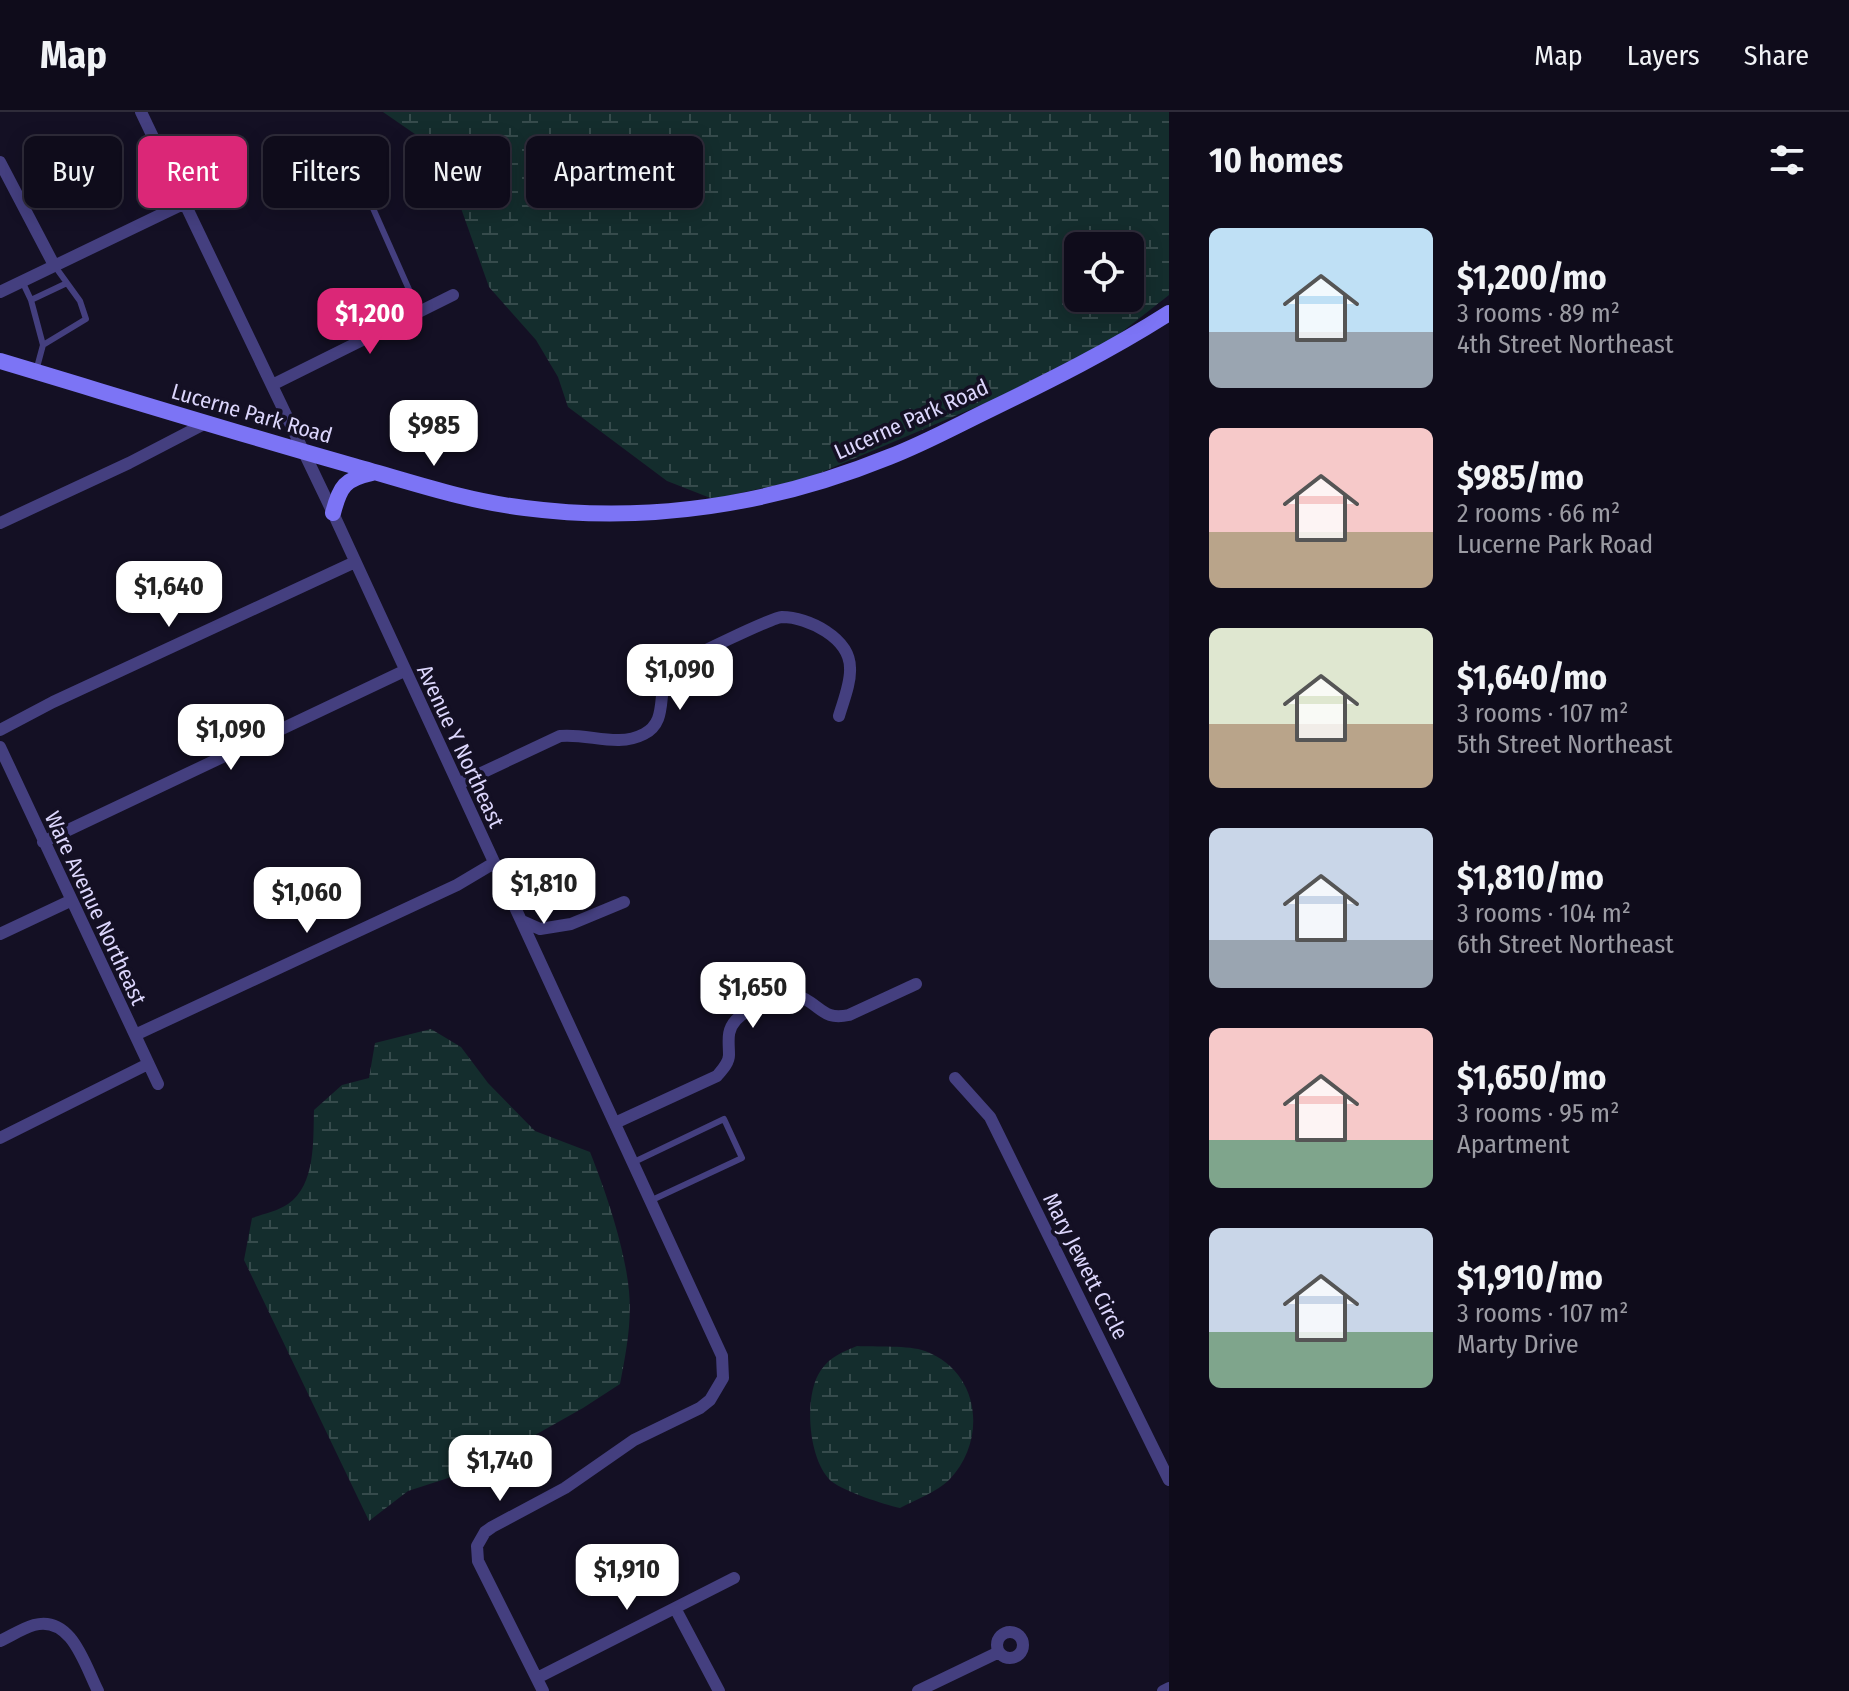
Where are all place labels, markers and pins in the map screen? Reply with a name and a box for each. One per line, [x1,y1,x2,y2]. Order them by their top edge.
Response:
pin: $1,200 [305,288,435,356]
pin: $985 [387,400,481,468]
pin: $1,640 [104,561,234,629]
pin: $1,090 [615,644,745,712]
pin: $1,090 [166,704,296,772]
pin: $1,810 [479,858,609,926]
pin: $1,060 [242,867,372,935]
pin: $1,650 [688,962,818,1030]
pin: $1,740 [435,1435,565,1503]
pin: $1,910 [562,1544,692,1612]

